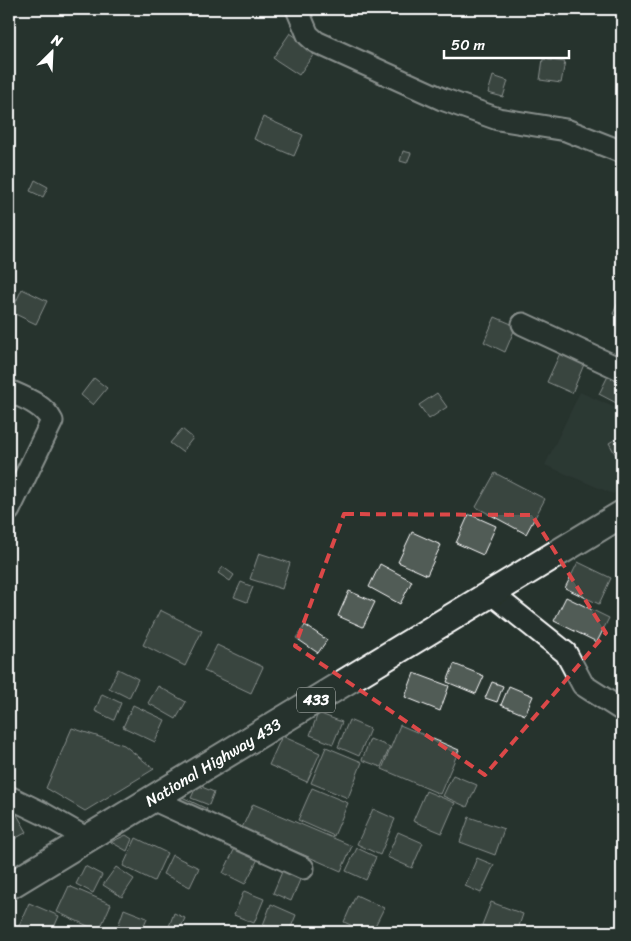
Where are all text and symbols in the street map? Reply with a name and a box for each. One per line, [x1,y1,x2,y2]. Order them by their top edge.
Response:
text: N [47,27,67,54]
north arrow [28,28,78,78]
scale bar [444,28,568,60]
text: 50 m [451,32,486,58]
road number: 433 [297,688,335,712]
street label: National Highway 433 [139,710,287,815]

